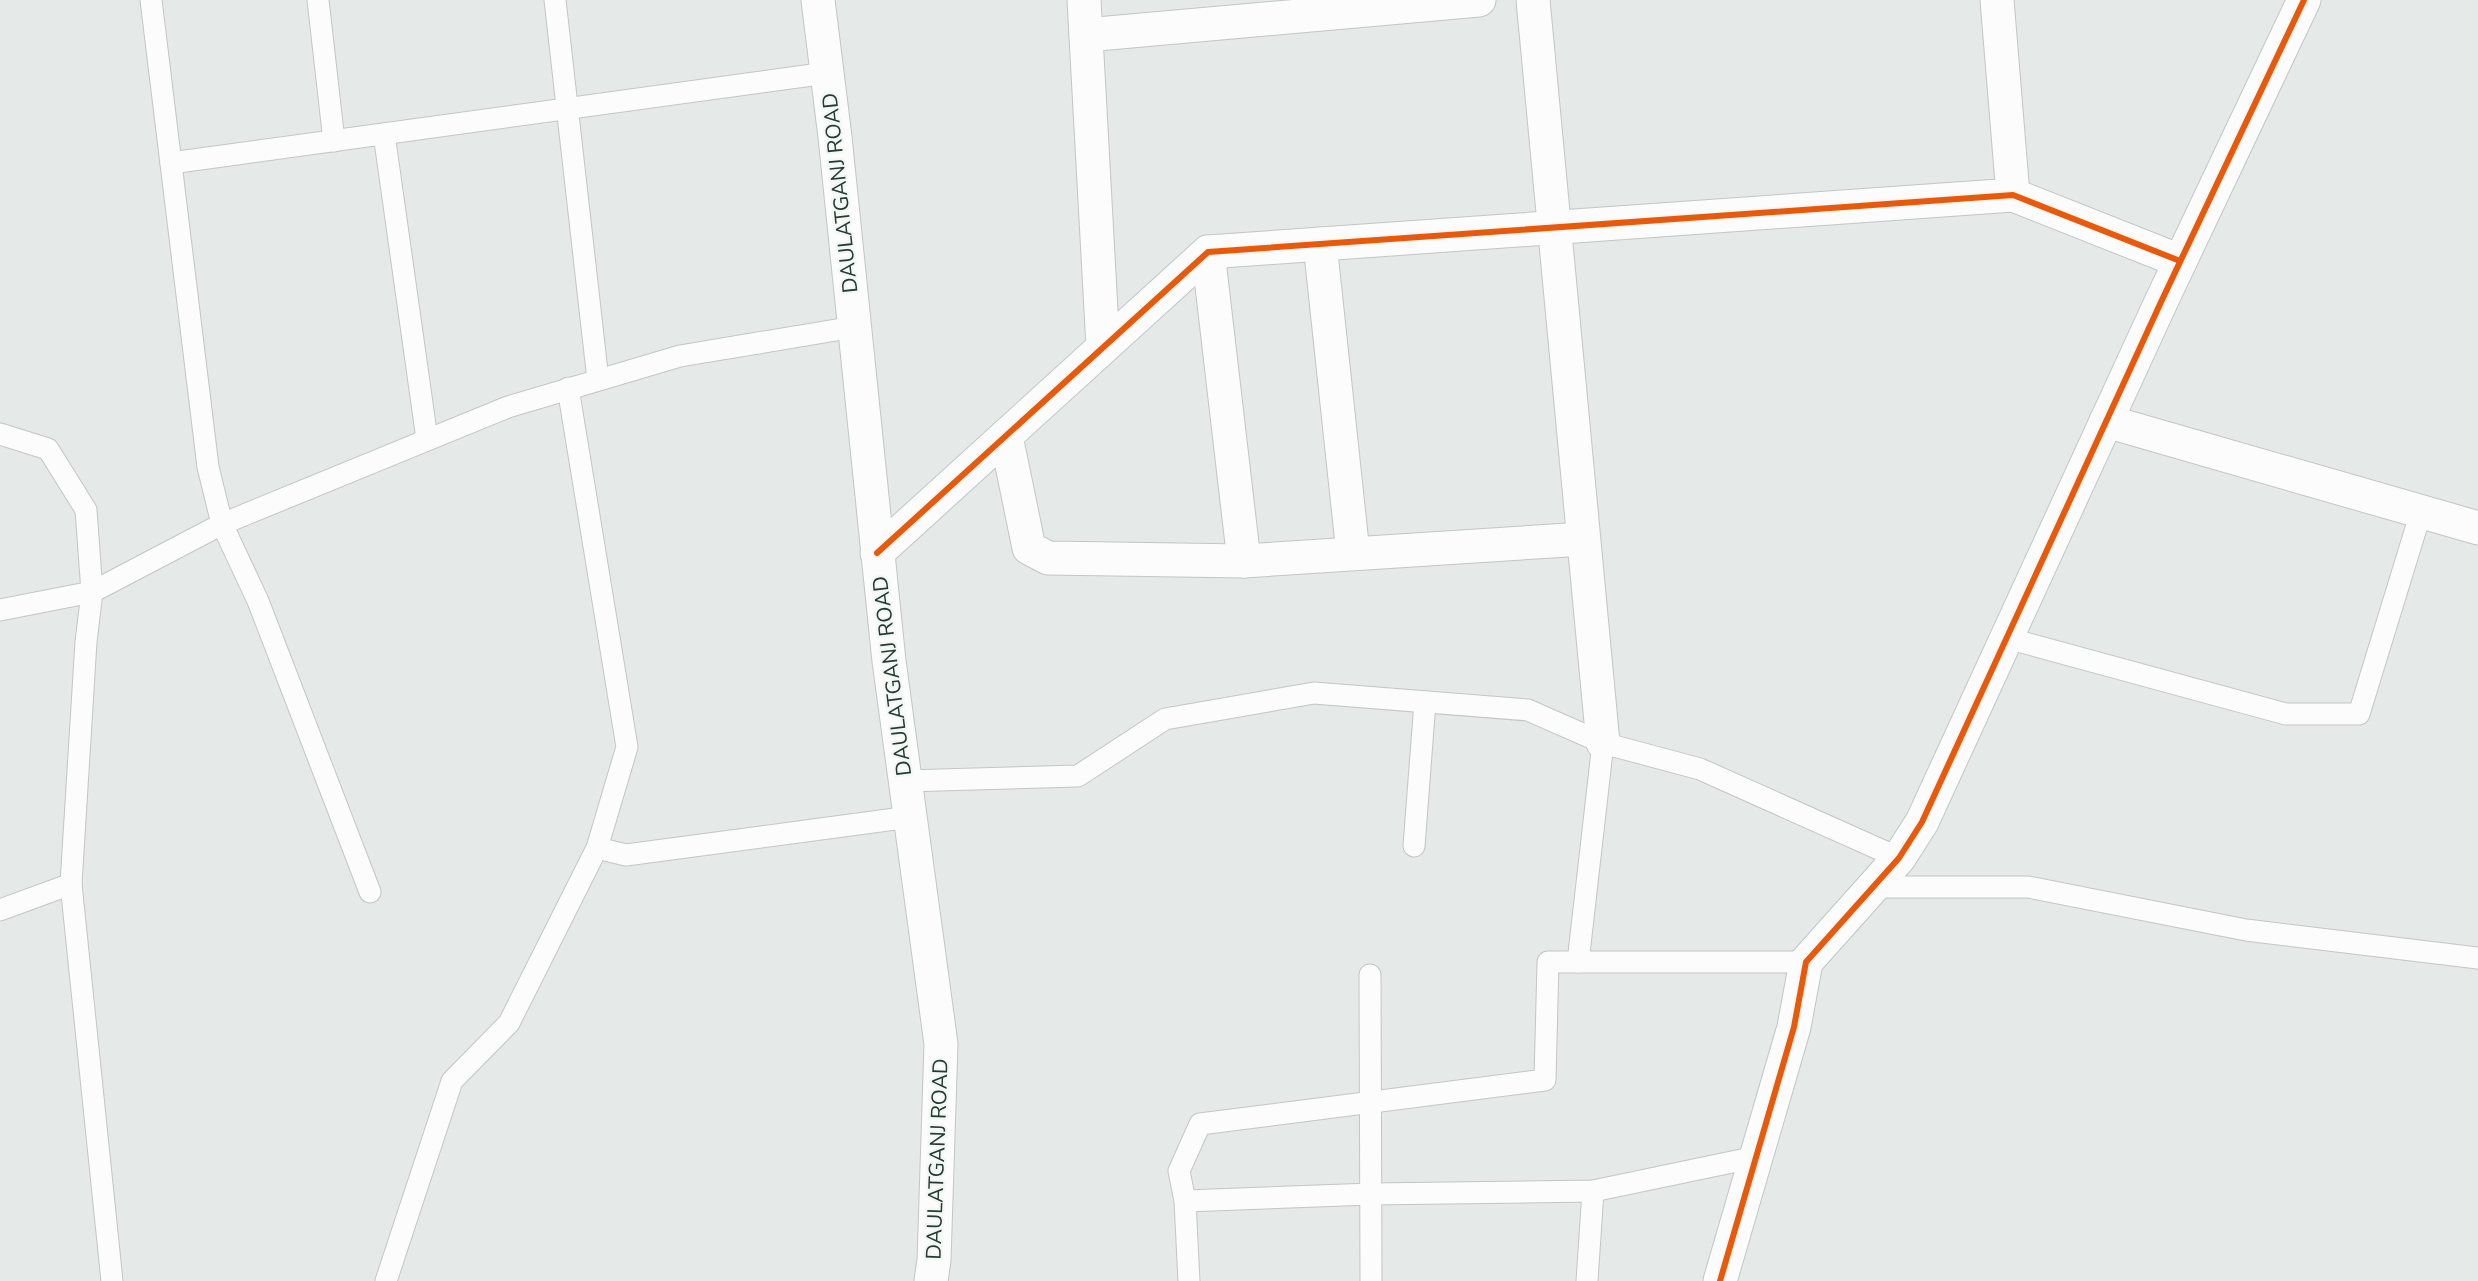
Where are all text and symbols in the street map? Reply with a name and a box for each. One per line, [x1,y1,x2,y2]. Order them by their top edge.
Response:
street label: DAULATGANJ ROAD [816,91,864,295]
street label: DAULATGANJ ROAD [866,574,918,778]
street label: DAULATGANJ ROAD [919,1058,955,1260]

